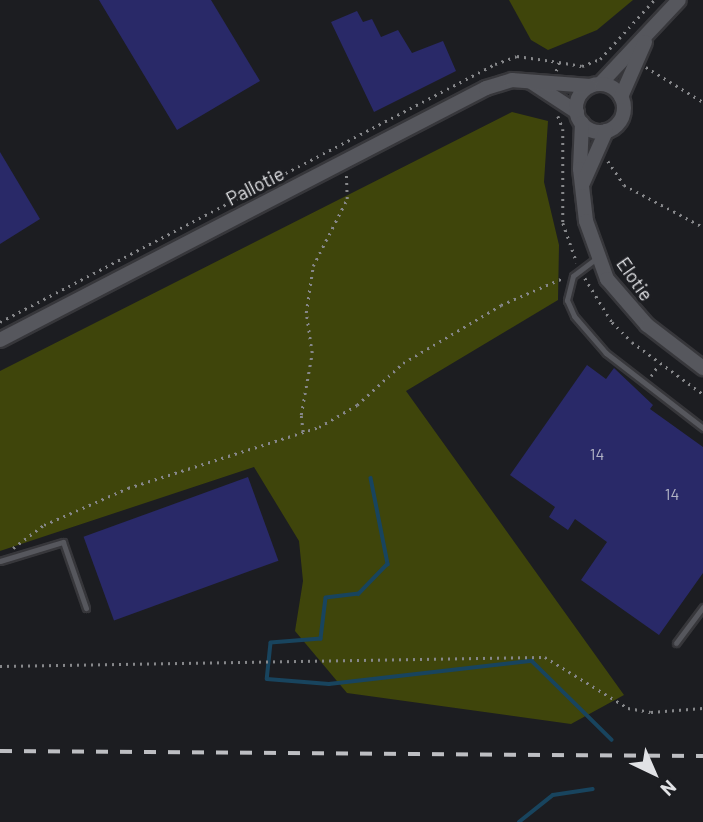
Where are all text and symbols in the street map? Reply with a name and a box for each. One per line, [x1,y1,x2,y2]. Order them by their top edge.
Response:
street label: Pallotie [222,162,288,210]
street label: Elotie [612,253,658,305]
house number: 14 [590,444,604,464]
house number: 14 [665,484,679,504]
north arrow [619,738,689,808]
text: N [656,776,681,801]

